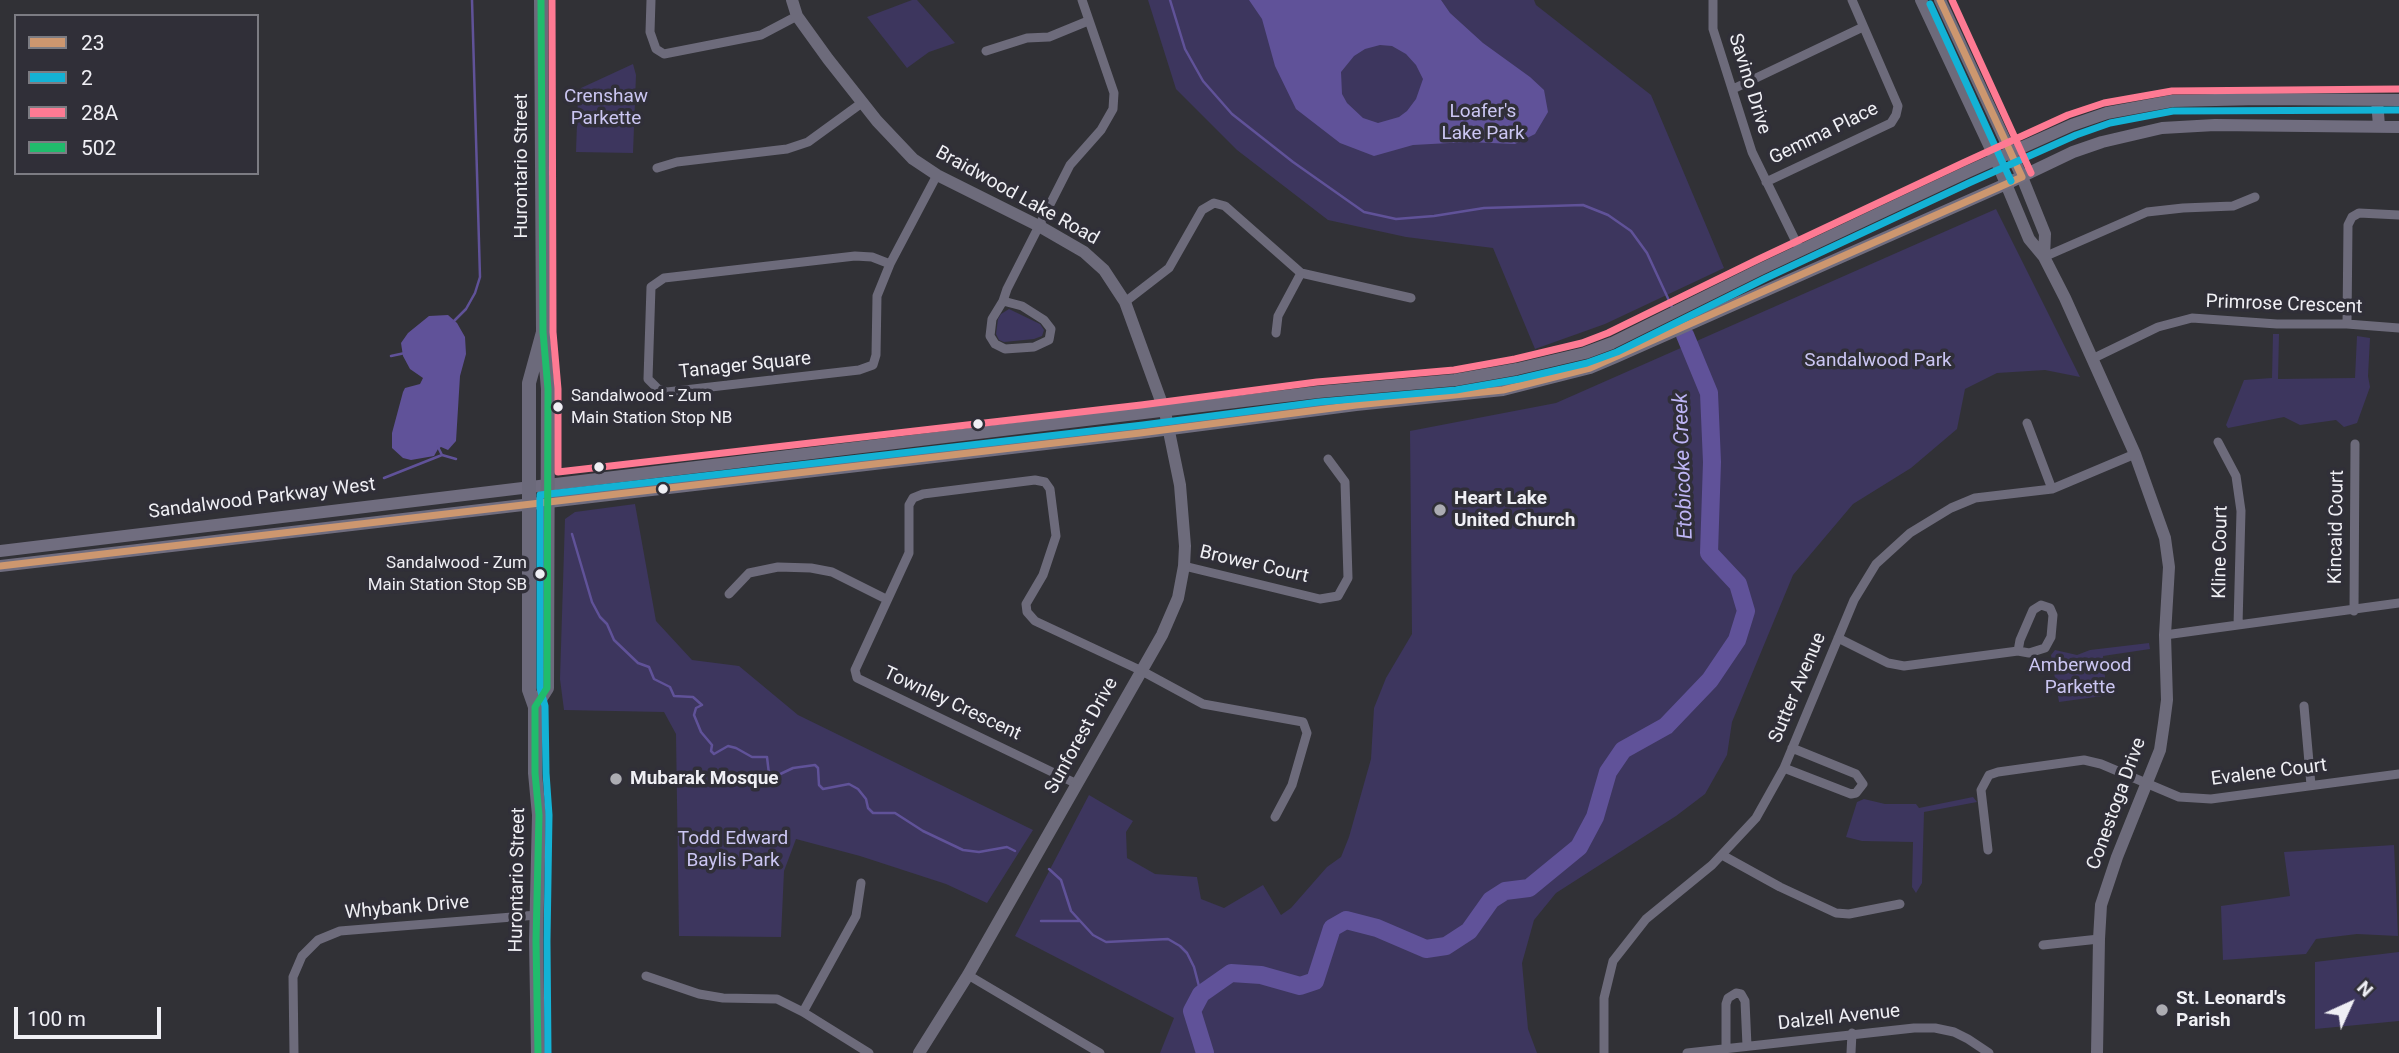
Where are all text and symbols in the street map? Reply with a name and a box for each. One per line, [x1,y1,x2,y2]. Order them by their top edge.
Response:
legend [14,14,259,175]
text: 23 [81,31,105,55]
street label: Savino Drive [1723,31,1775,137]
text: 2 [81,66,93,90]
park label: Crenshaw Parkette [564,86,648,130]
street label: Hurontario Street [511,94,533,238]
street label: Gemma Place [1766,98,1882,170]
text: 28A [81,101,118,125]
park label: Loafer's Lake Park [1441,101,1525,145]
text: 502 [81,136,116,160]
street label: Braidwood Lake Road [931,142,1103,250]
street label: Primrose Crescent [2205,291,2363,319]
street label: Tanager Square [678,348,812,384]
park label: Sandalwood Park [1804,350,1952,372]
place label: Sandalwood - Zum Main Station Stop NB [571,387,732,427]
water label: Etobicoke Creek [1669,392,1699,540]
marker: Sandalwood - Zum Main Station Stop NB [551,400,565,414]
unlabelled marker [971,417,985,431]
unlabelled marker [592,460,606,474]
street label: Kincaid Court [2325,470,2349,584]
street label: Sandalwood Parkway West [147,474,377,524]
unlabelled marker [656,482,670,496]
place label: Heart Lake United Church [1454,488,1575,532]
marker: Heart Lake United Church [1432,502,1448,518]
street label: Kline Court [2209,505,2233,599]
street label: Brower Court [1197,541,1311,589]
place label: Sandalwood - Zum Main Station Stop SB [368,554,527,594]
marker: Sandalwood - Zum Main Station Stop SB [533,567,547,581]
street label: Sutter Avenue [1765,629,1831,747]
park label: Amberwood Parkette [2028,655,2132,699]
street label: Townley Crescent [879,662,1025,746]
street label: Sunforest Drive [1041,674,1123,798]
street label: Conestoga Drive [2083,735,2151,873]
street label: Evalene Court [2210,755,2328,791]
place label: Mubarak Mosque [630,768,779,790]
marker: Mubarak Mosque [608,771,624,787]
street label: Hurontario Street [505,807,531,953]
park label: Todd Edward Baylis Park [678,828,788,872]
street label: Whybank Drive [344,891,470,925]
north arrow [2315,969,2385,1039]
text: N [2352,976,2378,1002]
place label: St. Leonard's Parish [2176,988,2286,1032]
scale bar [18,993,164,1038]
street label: Dalzell Avenue [1777,1000,1901,1036]
marker: St. Leonard's Parish [2154,1002,2170,1018]
text: 100 m [27,1007,86,1031]

